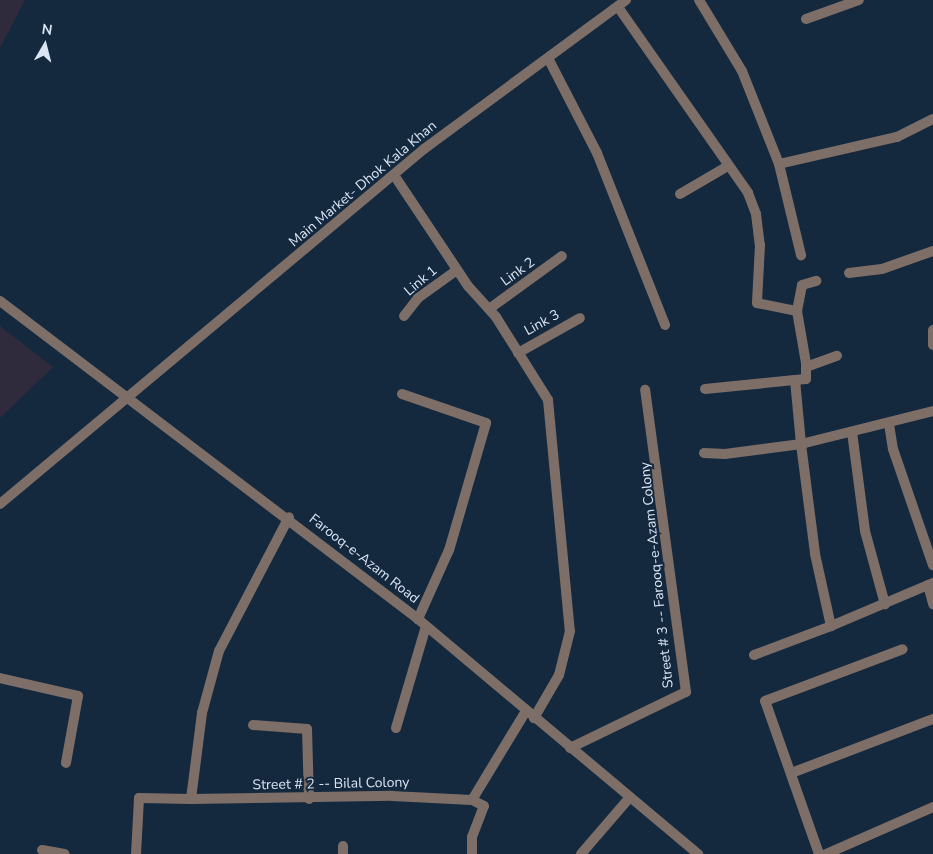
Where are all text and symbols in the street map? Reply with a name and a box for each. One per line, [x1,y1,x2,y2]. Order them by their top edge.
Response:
north arrow [20,20,70,70]
text: N [41,20,54,40]
street label: Main Market- Dhok Kala Khan [286,117,440,251]
street label: Link 2 [498,254,538,290]
street label: Link 1 [401,262,441,300]
street label: Link 3 [521,306,563,340]
street label: Street # 3 -- Farooq-e-Azam Colony [637,461,677,689]
street label: Farooq-e-Azam Road [306,511,422,607]
street label: Street # 2 -- Bilal Colony [252,774,410,794]

